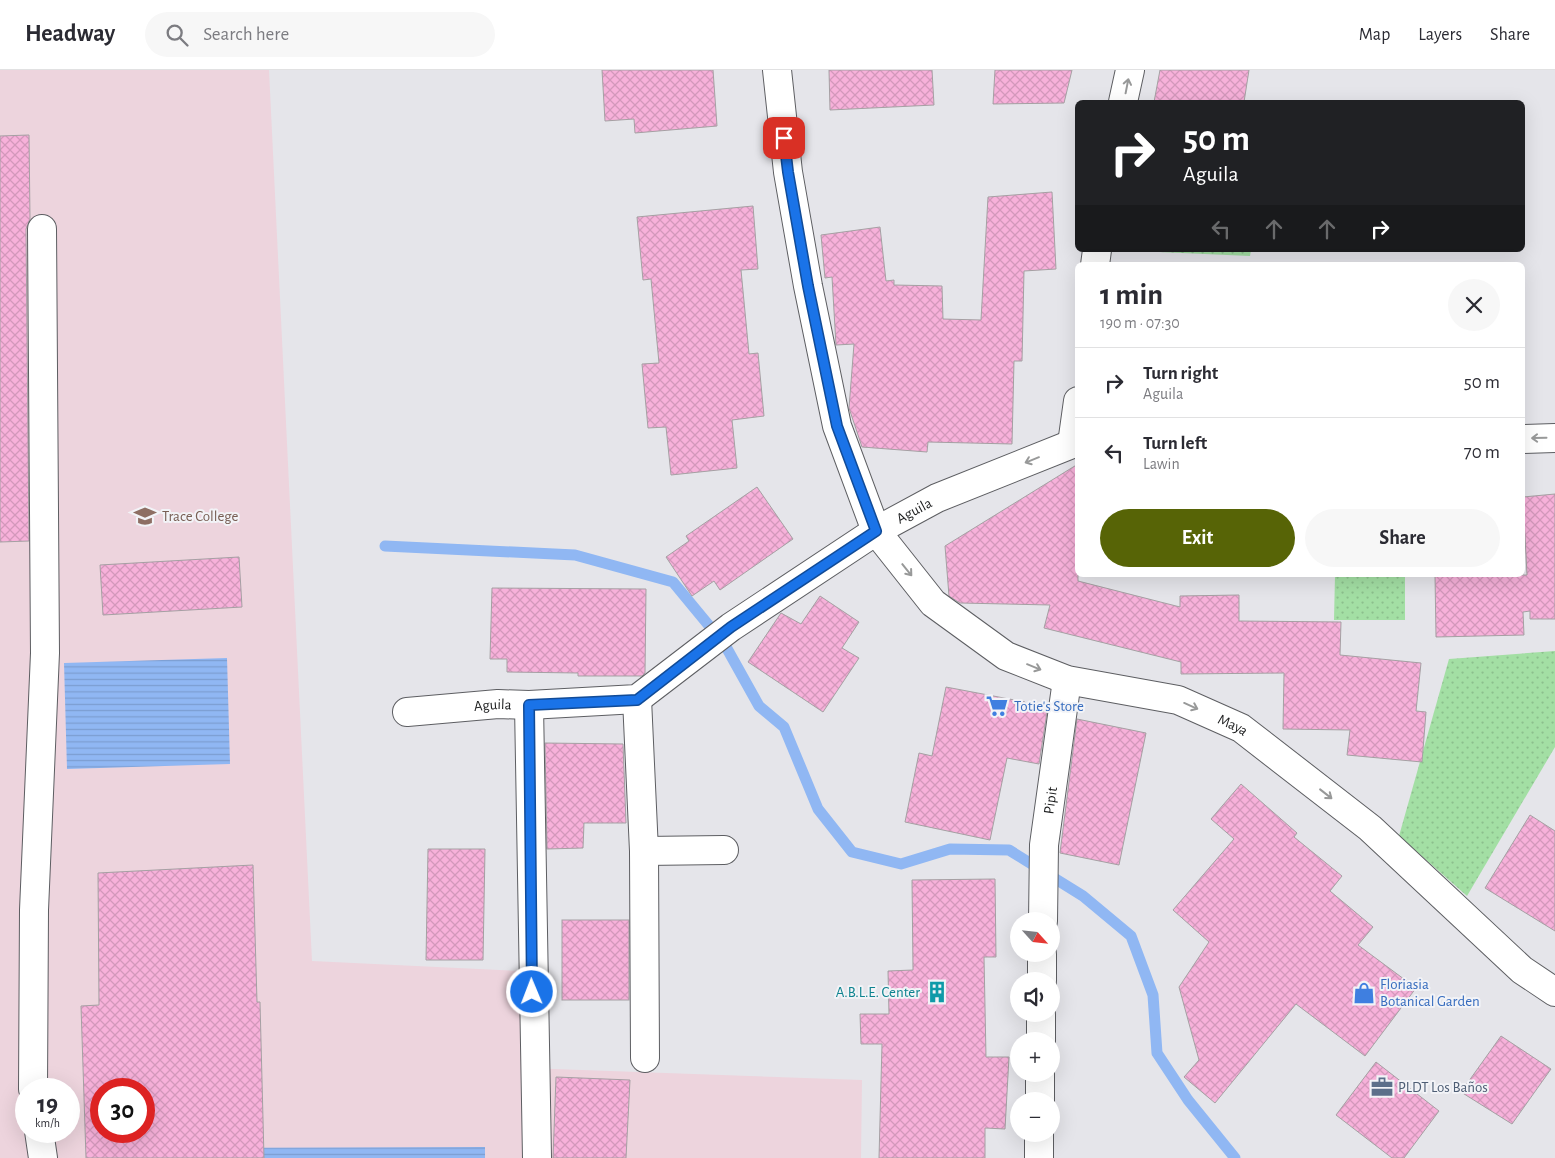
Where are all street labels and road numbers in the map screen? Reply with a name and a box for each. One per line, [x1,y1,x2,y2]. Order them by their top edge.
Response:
street label: Aguila [894,495,935,527]
street label: Aguila [473,697,512,714]
street label: Maya [1215,712,1251,739]
street label: Pipit [1041,786,1060,815]

